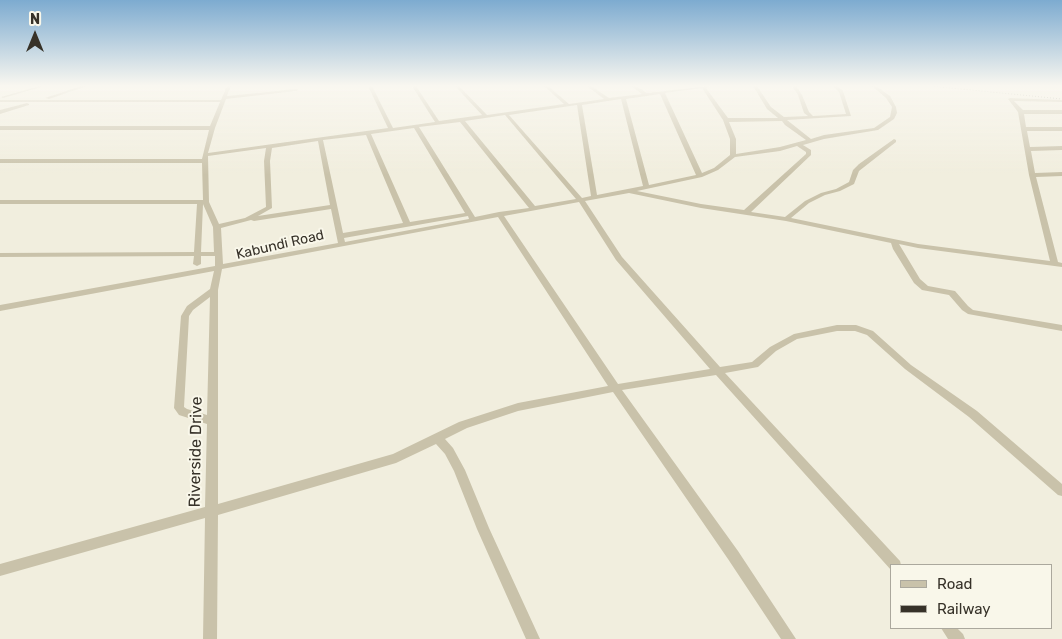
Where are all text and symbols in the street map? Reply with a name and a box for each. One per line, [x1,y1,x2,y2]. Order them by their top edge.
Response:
north arrow [10,10,60,60]
text: N [30,11,40,28]
street label: Kabundi Road [234,227,326,263]
street label: Riverside Drive [185,396,207,508]
legend [890,564,1052,629]
text: Road [937,575,973,593]
text: Railway [937,600,991,618]

